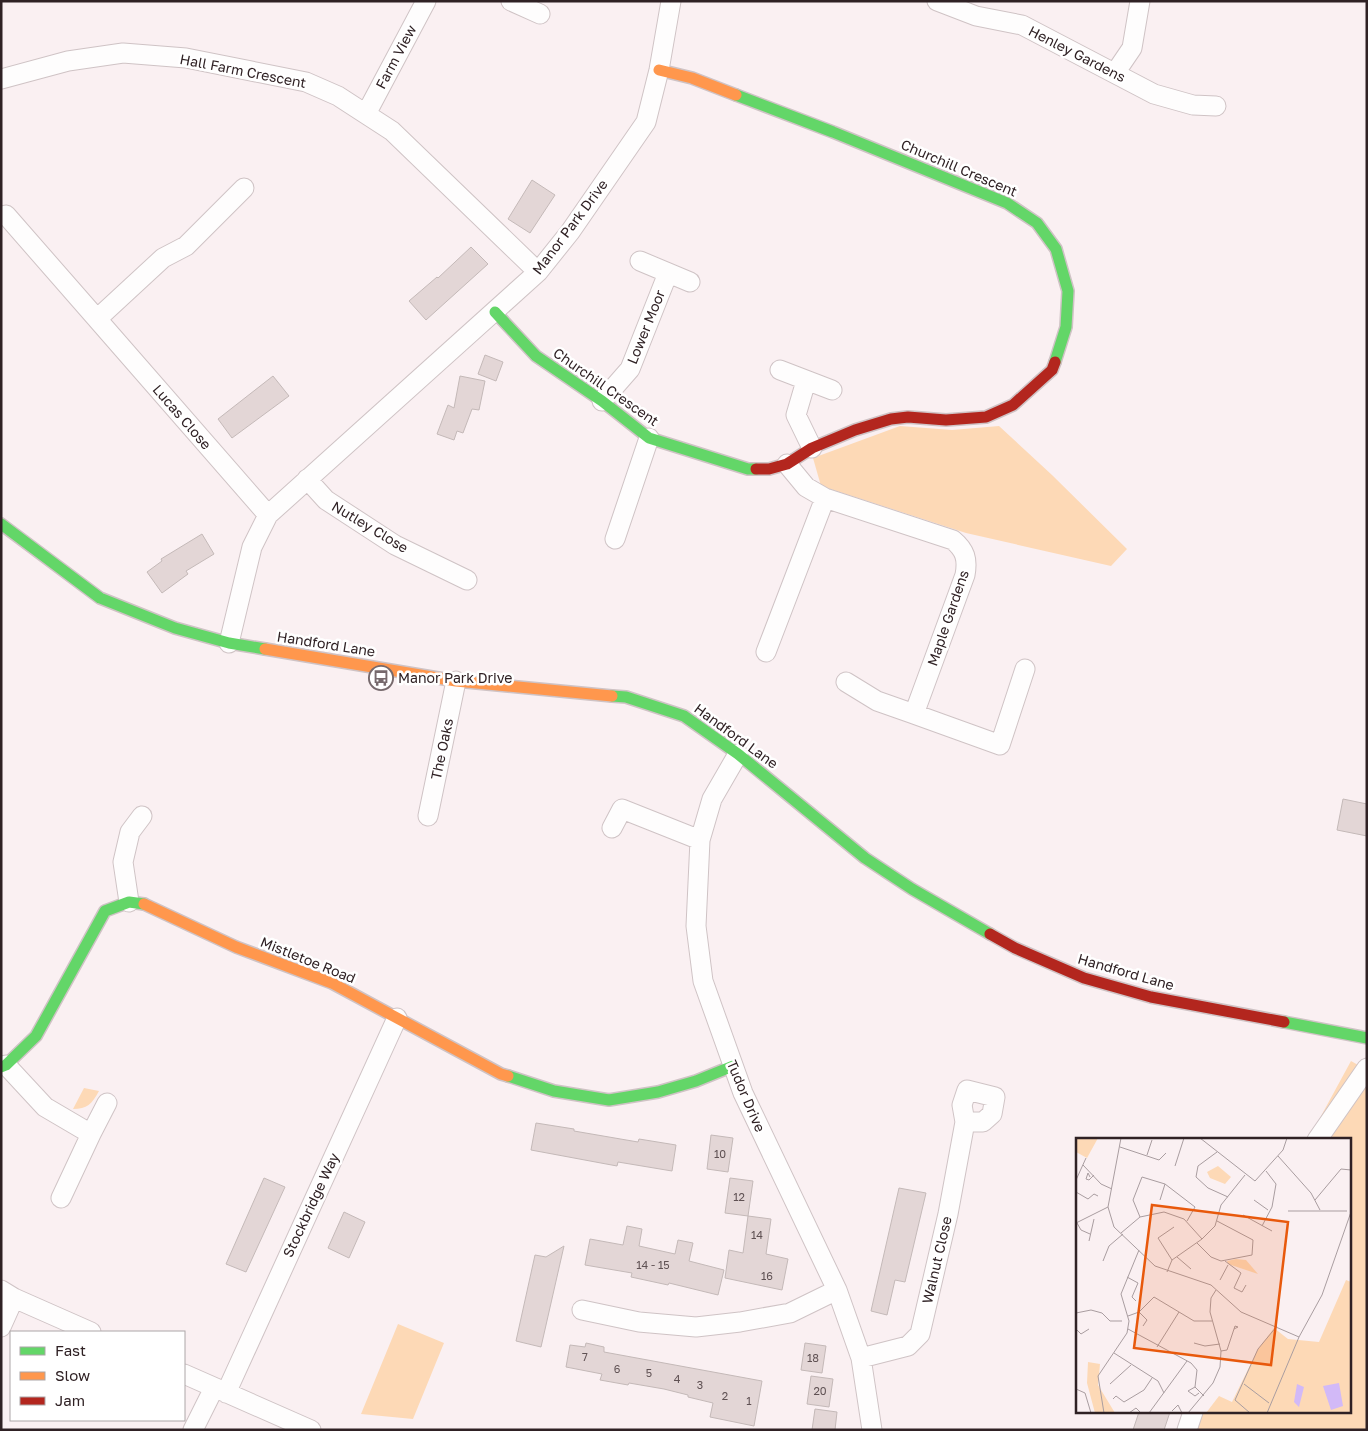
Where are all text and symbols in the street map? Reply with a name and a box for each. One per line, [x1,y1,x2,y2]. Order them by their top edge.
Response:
street label: Farm View [372,22,419,92]
street label: Henley Gardens [1026,22,1129,85]
street label: Hall Farm Crescent [178,50,308,91]
street label: Churchill Crescent [899,135,1020,200]
street label: Manor Park Drive [528,176,611,278]
street label: Lower Moor [623,287,668,366]
street label: Churchill Crescent [550,344,662,429]
street label: Lucas Close [150,381,215,453]
street label: Nutley Close [329,497,412,556]
street label: Maple Gardens [923,568,972,668]
street label: Handford Lane [276,627,376,660]
bus stop icon: Manor Park Drive [368,665,394,691]
place label: Manor Park Drive [398,669,512,686]
street label: Handford Lane [691,700,781,772]
street label: The Oaks [427,717,456,781]
street label: Mistletoe Road [258,933,358,986]
street label: Handford Lane [1076,950,1176,993]
street label: Tudor Drive [724,1057,769,1134]
inset map [1076,1138,1350,1414]
house number: 10 [714,1147,726,1160]
street label: Stockbridge Way [279,1150,342,1260]
house number: 12 [733,1190,745,1203]
street label: Walnut Close [918,1214,955,1305]
house number: 14 [751,1228,763,1241]
house number: 14 - 15 [636,1258,670,1271]
house number: 16 [761,1269,773,1282]
legend [10,1331,185,1421]
text: Fast [55,1341,86,1359]
house number: 7 [582,1350,588,1363]
house number: 18 [807,1351,819,1364]
house number: 6 [614,1362,621,1375]
text: Slow [55,1366,90,1384]
house number: 5 [646,1366,652,1379]
house number: 4 [674,1372,681,1385]
house number: 3 [697,1378,703,1391]
house number: 20 [813,1384,827,1397]
house number: 2 [722,1389,728,1402]
text: Jam [55,1391,85,1409]
house number: 1 [746,1394,752,1407]

